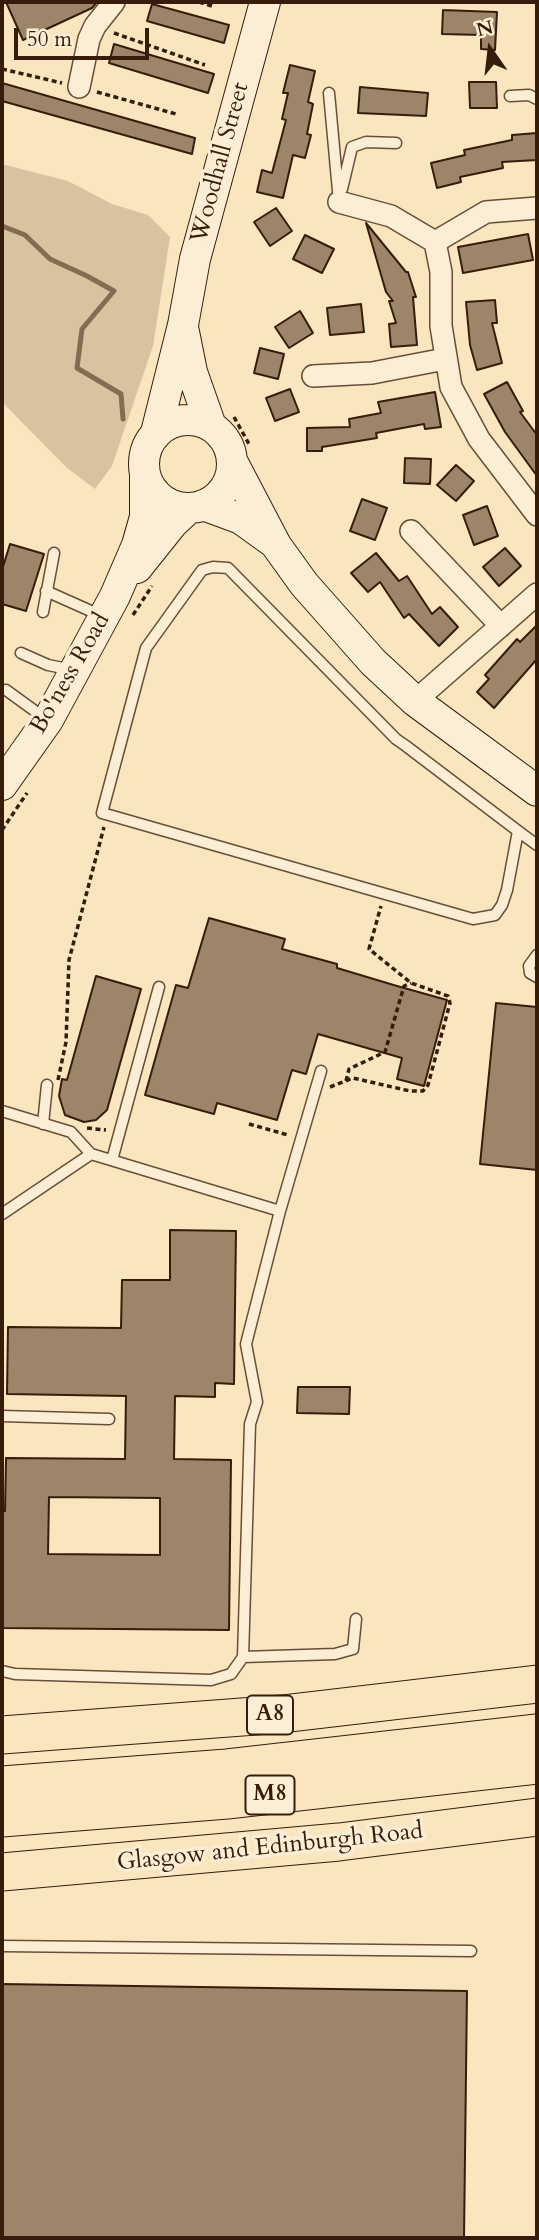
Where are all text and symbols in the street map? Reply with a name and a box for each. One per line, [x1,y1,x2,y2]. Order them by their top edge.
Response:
scale bar [18,14,152,58]
north arrow [455,14,525,84]
text: N [474,14,496,43]
text: 50 m [27,25,72,54]
street label: Woodhall Street [186,80,256,246]
street label: Bo'ness Road [25,609,117,739]
road number: A8 [247,1696,293,1734]
road number: M8 [246,1776,294,1814]
street label: Glasgow and Edinburgh Road [116,1818,424,1878]

